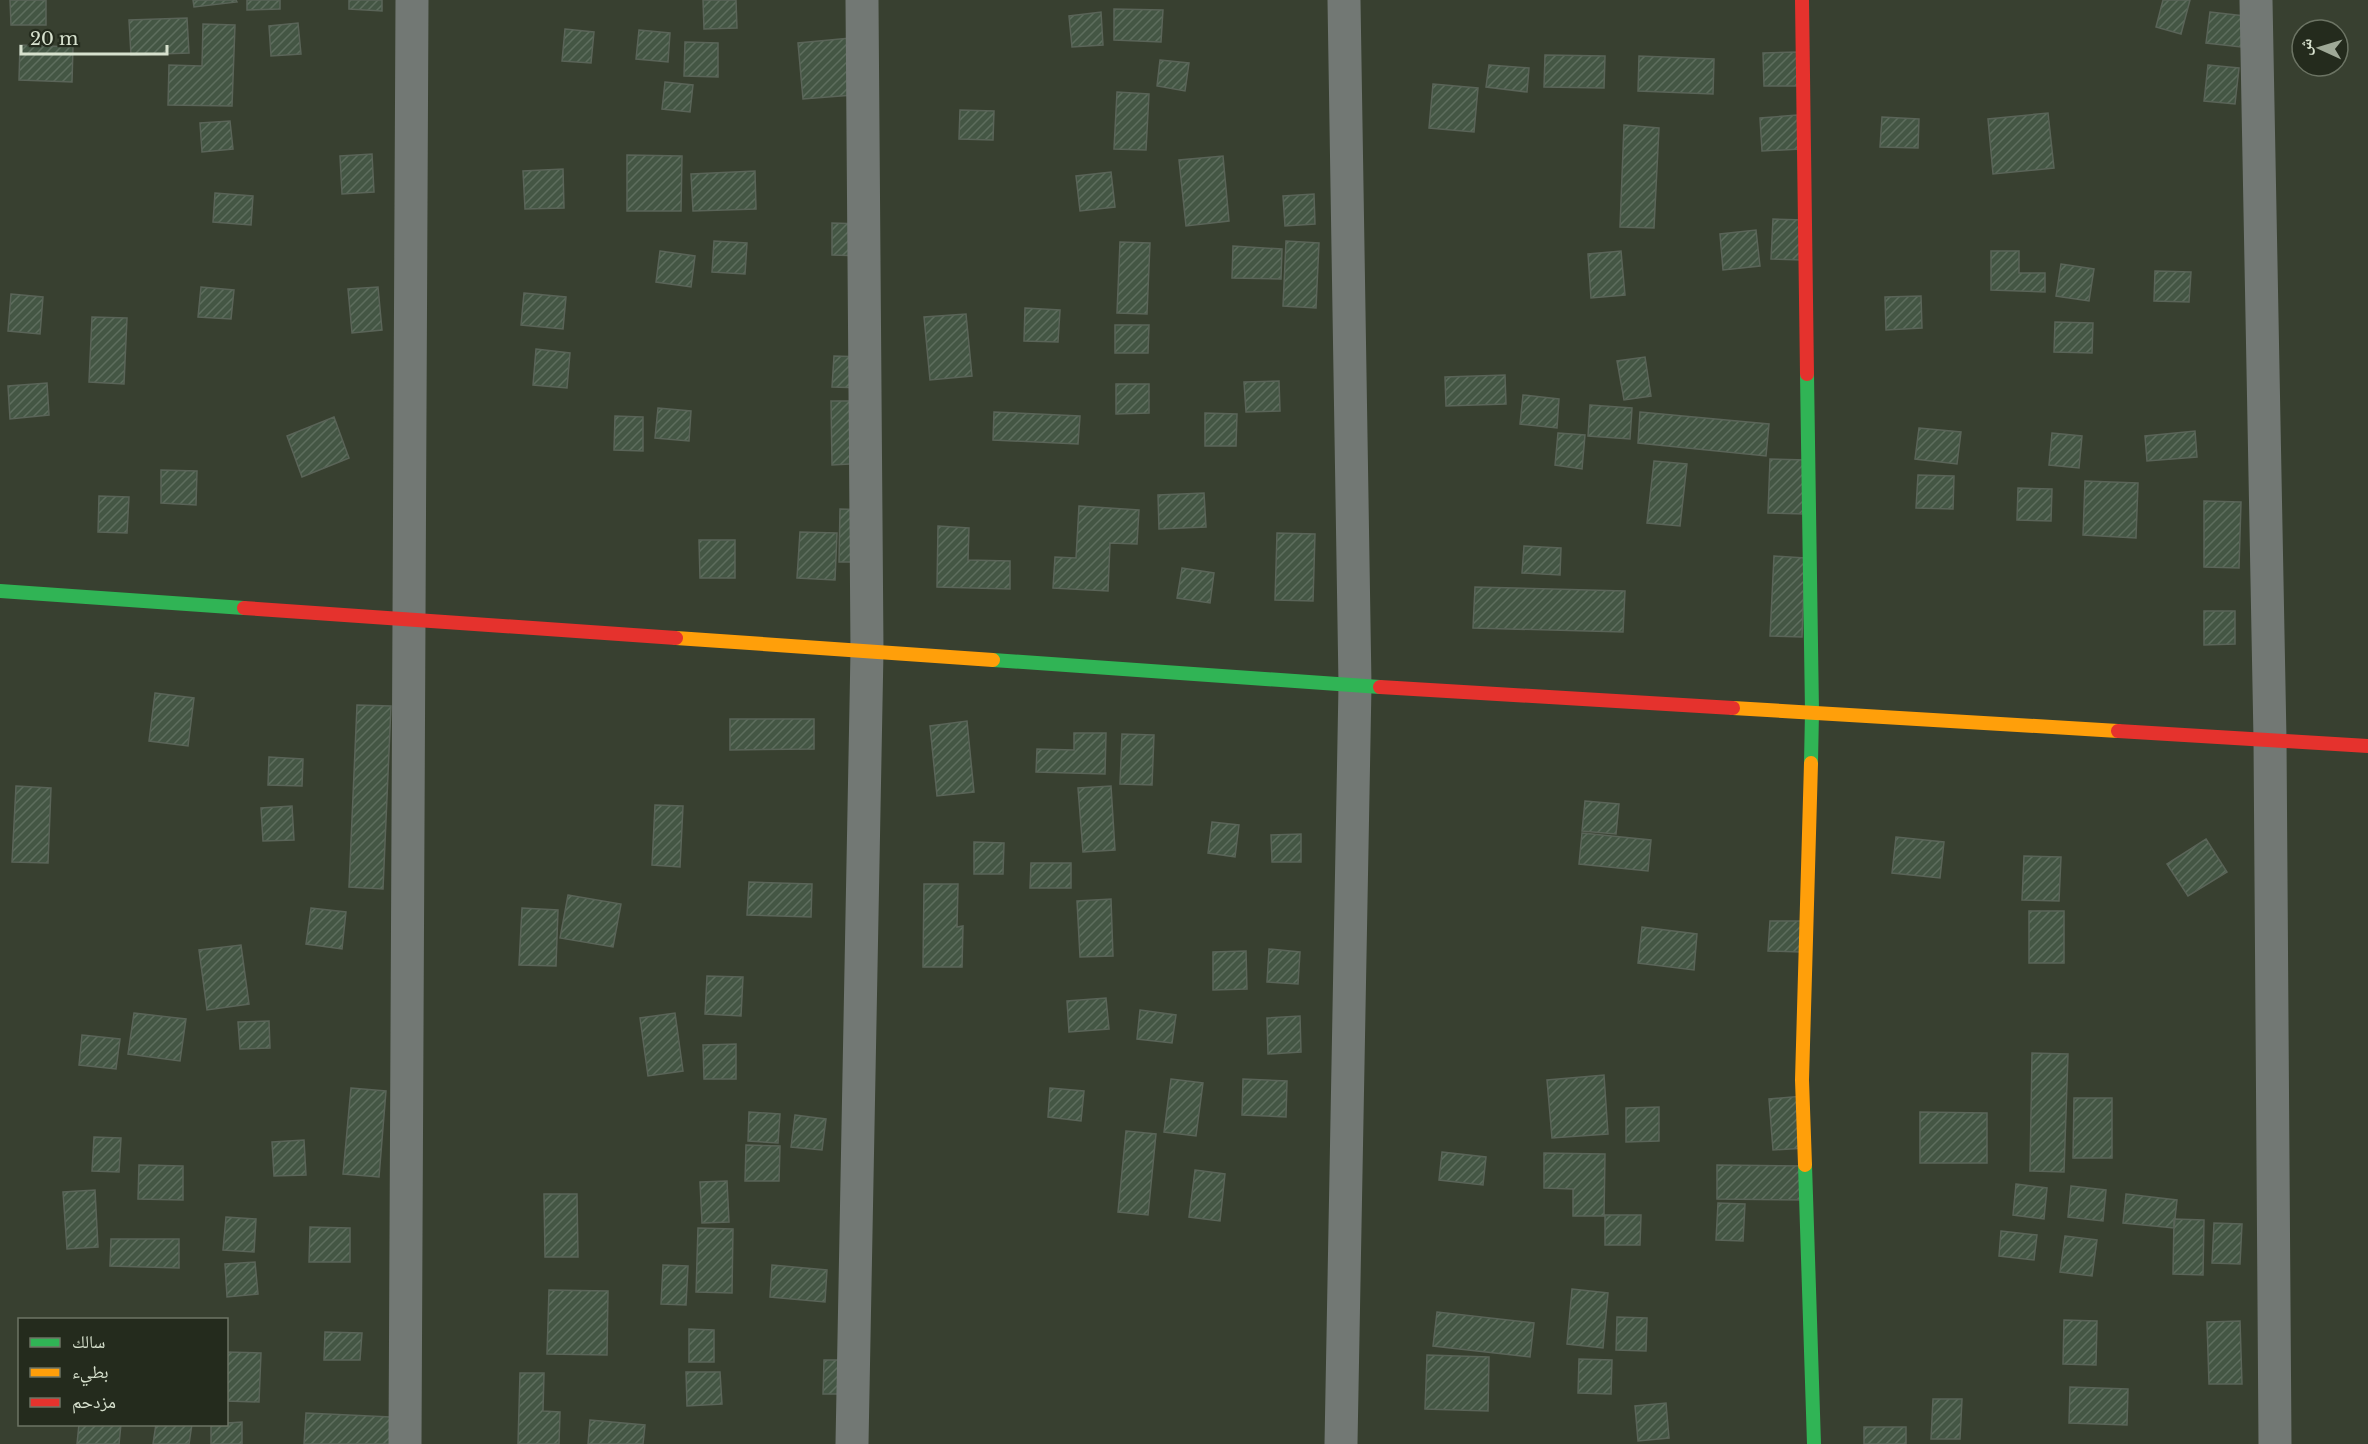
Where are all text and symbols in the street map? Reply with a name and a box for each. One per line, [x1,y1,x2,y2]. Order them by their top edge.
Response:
scale bar [21,18,166,56]
north arrow [2290,18,2350,78]
text: 20 m [30,28,78,50]
text: ش [2294,38,2316,56]
legend [18,1318,228,1426]
text: سالك [72,1331,105,1353]
text: بطيء [72,1361,109,1387]
text: مزدحم [72,1391,116,1414]

